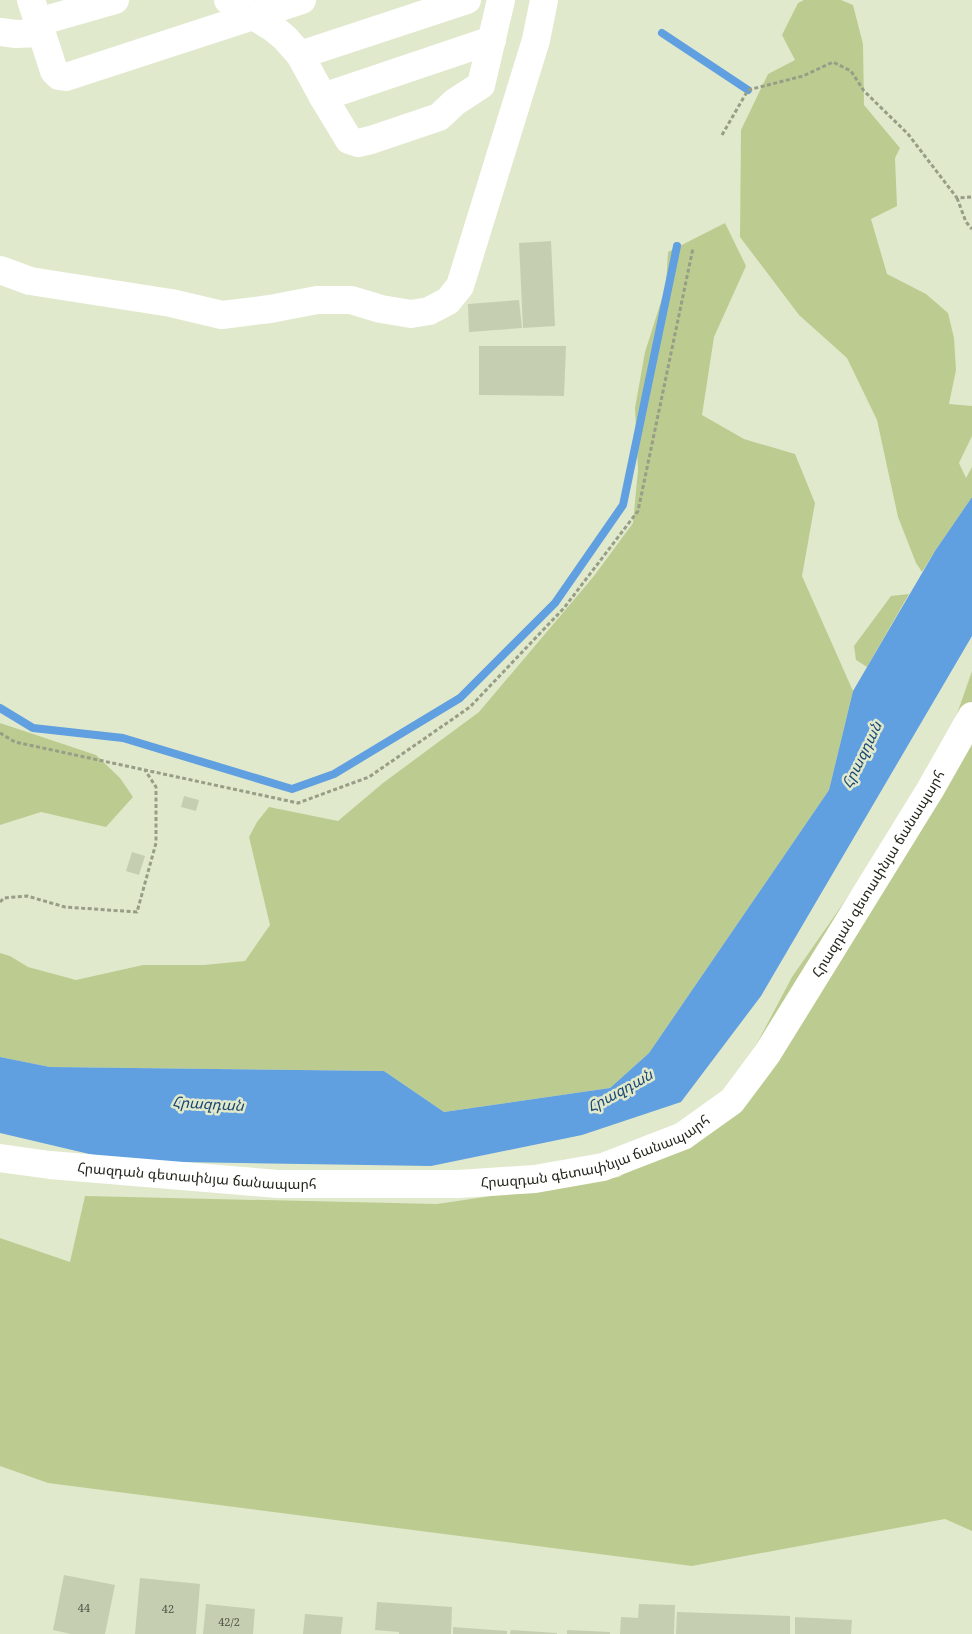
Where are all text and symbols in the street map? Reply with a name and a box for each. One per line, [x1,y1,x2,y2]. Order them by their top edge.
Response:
water label: Հրազդան [836,717,886,791]
street label: Հրազդան գետափնյա ճանապարհ [807,766,949,981]
water label: Հրազդան [583,1063,657,1116]
water label: Հրազդան [172,1091,245,1115]
street label: Հրազդան գետափնյա ճանապարհ [480,1110,713,1192]
street label: Հրազդան գետափնյա ճանապարհ [77,1157,317,1193]
house number: 44 [78,1600,90,1615]
house number: 42 [162,1601,174,1616]
house number: 42/2 [218,1614,240,1629]

